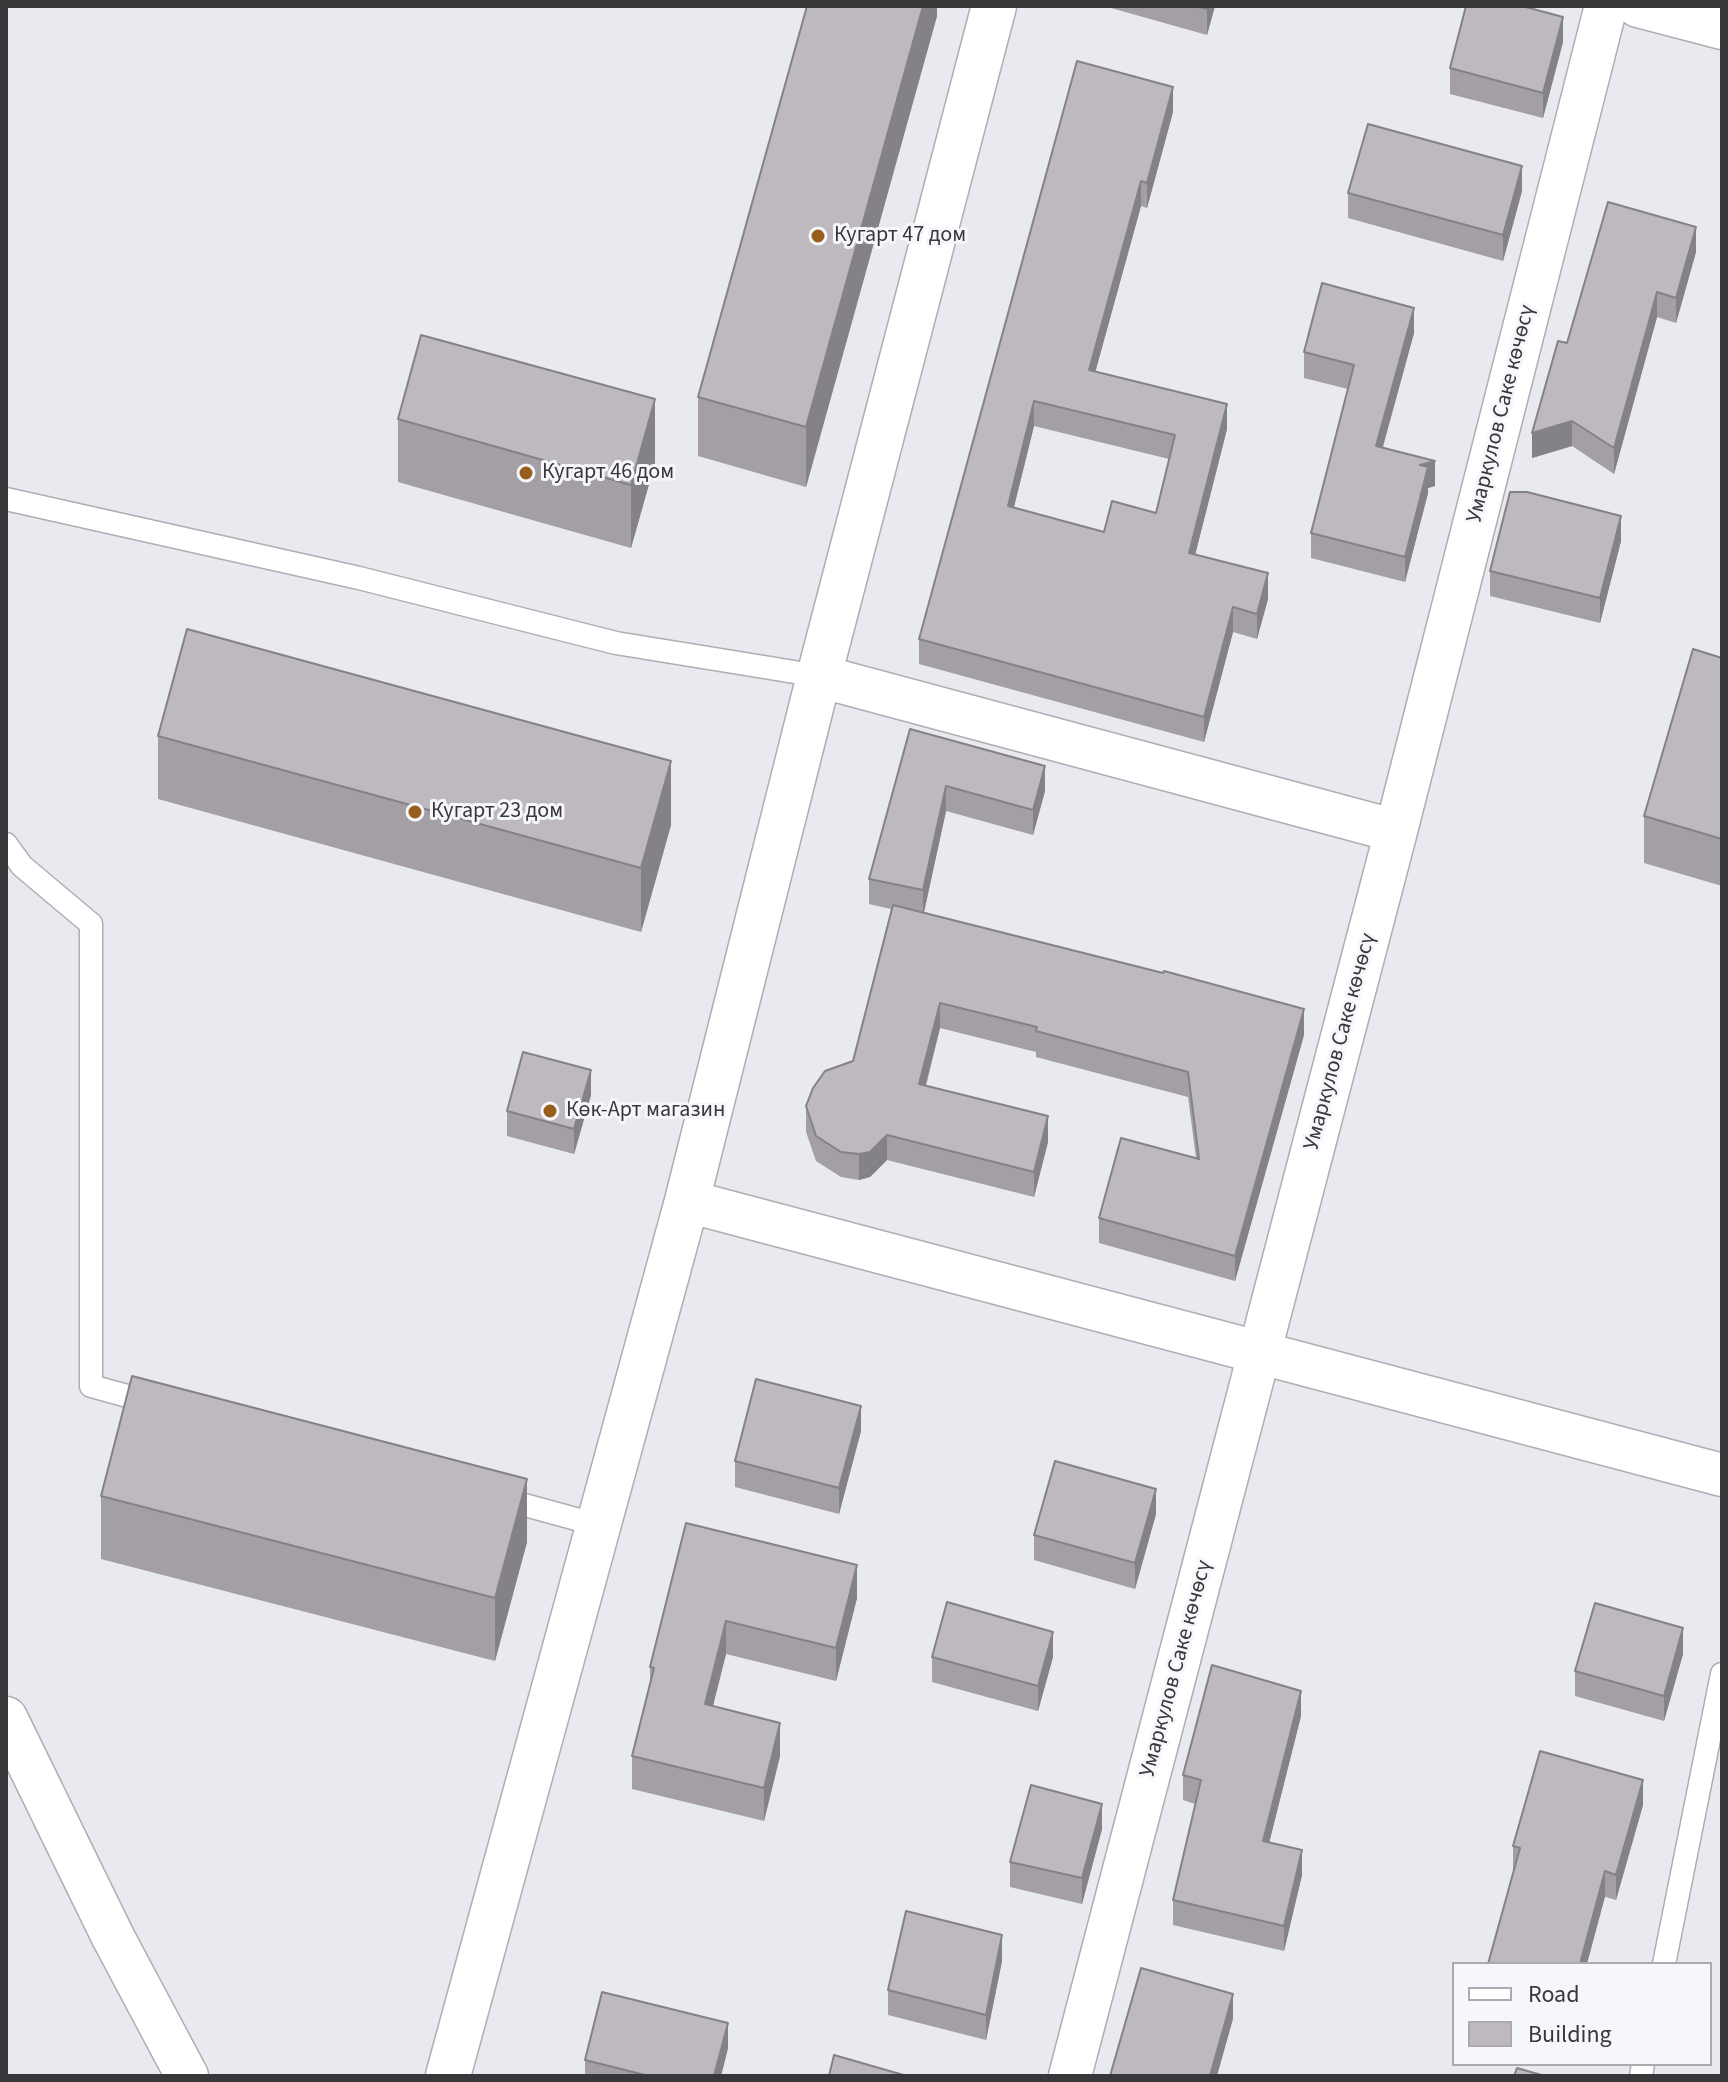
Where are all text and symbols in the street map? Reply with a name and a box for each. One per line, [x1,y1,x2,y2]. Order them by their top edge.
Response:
place label: Кугарт 47 дом [834,223,966,249]
marker: Кугарт 47 дом [809,227,827,245]
street label: Умаркулов Саке көчөсү [1462,302,1542,526]
place label: Кугарт 46 дом [542,460,674,486]
marker: Кугарт 46 дом [517,464,535,482]
place label: Кугарт 23 дом [431,799,563,825]
marker: Кугарт 23 дом [406,803,424,821]
street label: Умаркулов Саке көчөсү [1299,931,1383,1153]
place label: Көк-Арт магазин [566,1098,725,1124]
marker: Көк-Арт магазин [541,1102,559,1120]
street label: Умаркулов Саке көчөсү [1135,1558,1219,1780]
legend [1452,1962,1712,2066]
text: Road [1528,1977,1580,2012]
text: Building [1528,2017,1612,2052]

